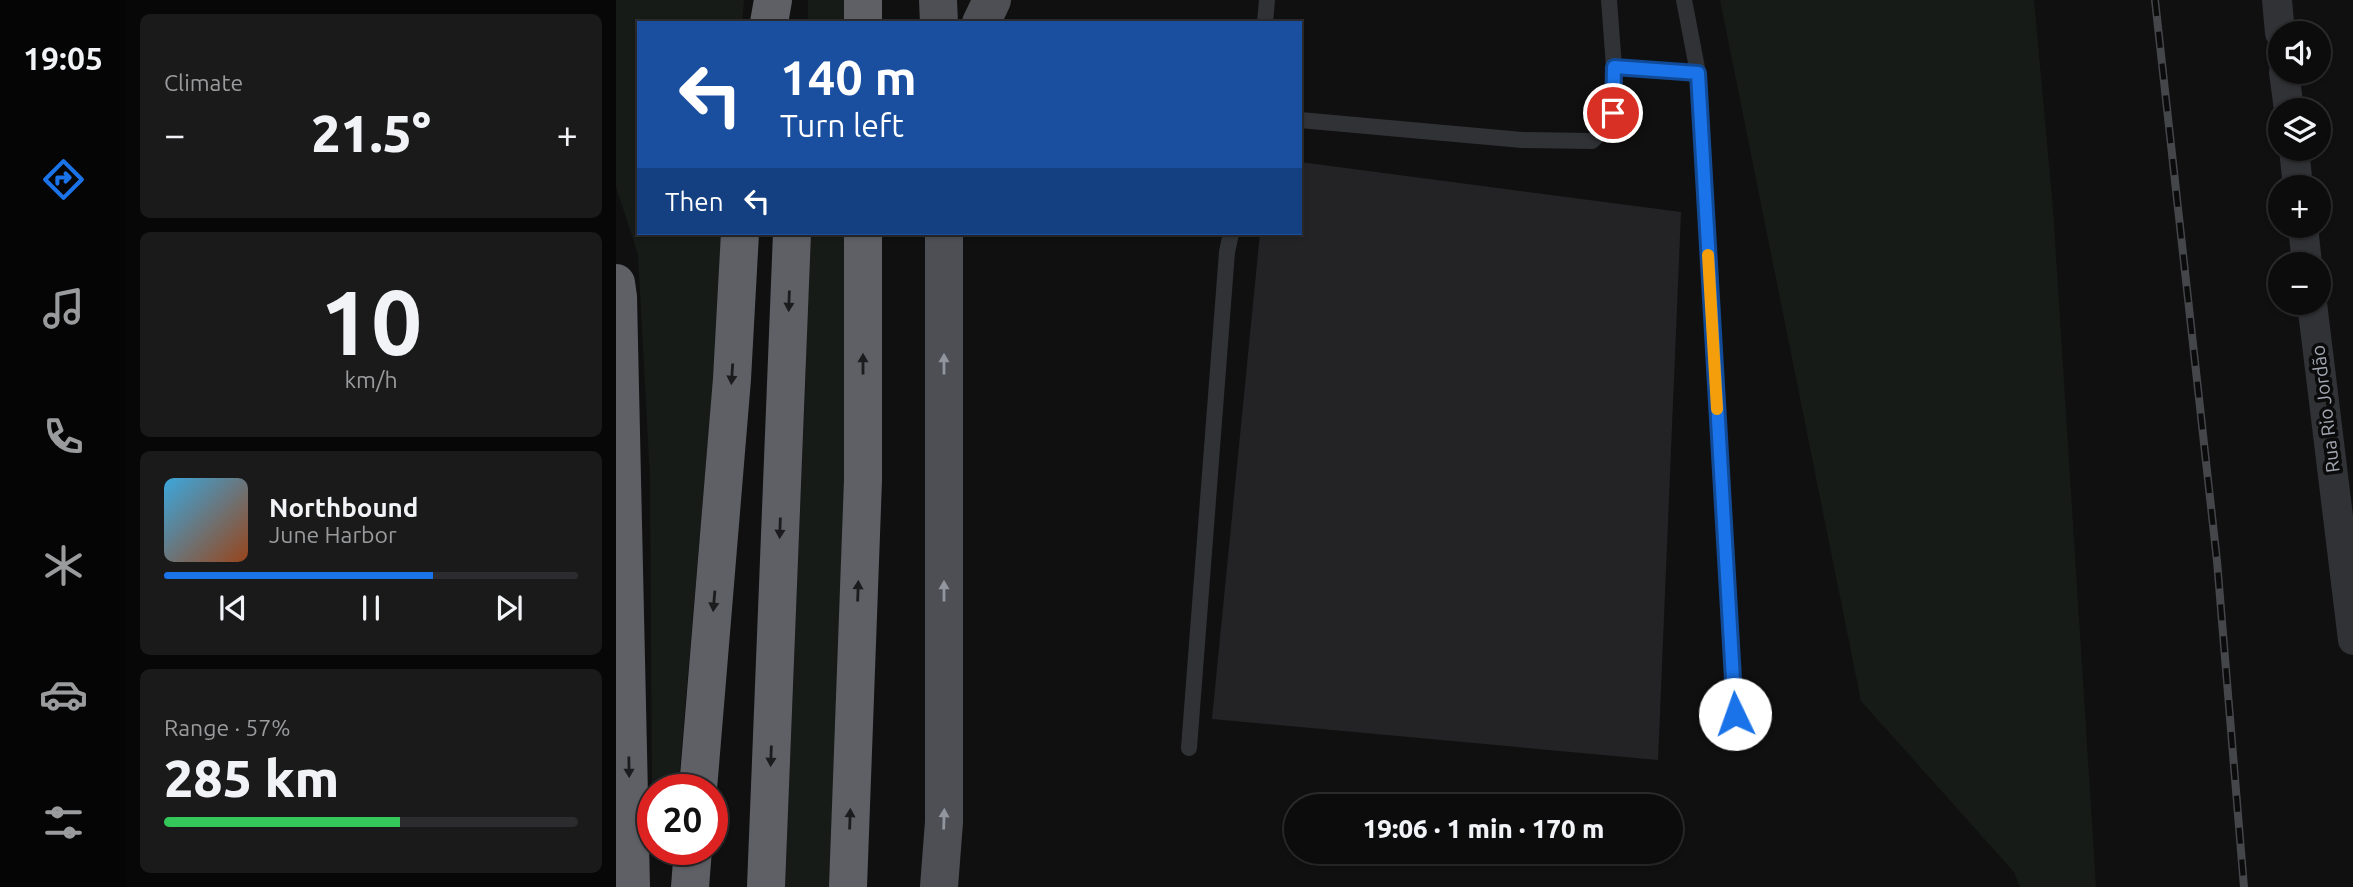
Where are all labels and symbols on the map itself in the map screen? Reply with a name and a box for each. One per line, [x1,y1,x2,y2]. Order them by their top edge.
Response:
pin [1583,83,1643,143]
one-way arrow [784,290,795,312]
street label: Rua Rio Jordão [2306,344,2344,474]
one-way arrow [857,353,869,375]
one-way arrow [938,353,950,375]
one-way arrow [727,364,738,386]
one-way arrow [775,517,786,539]
one-way arrow [853,580,864,602]
one-way arrow [938,580,950,602]
one-way arrow [708,590,719,612]
position arrow [1698,677,1772,751]
one-way arrow [765,745,776,767]
one-way arrow [623,756,635,778]
speed limit sign: 20 [637,774,728,865]
one-way arrow [845,808,856,830]
one-way arrow [938,808,950,830]

